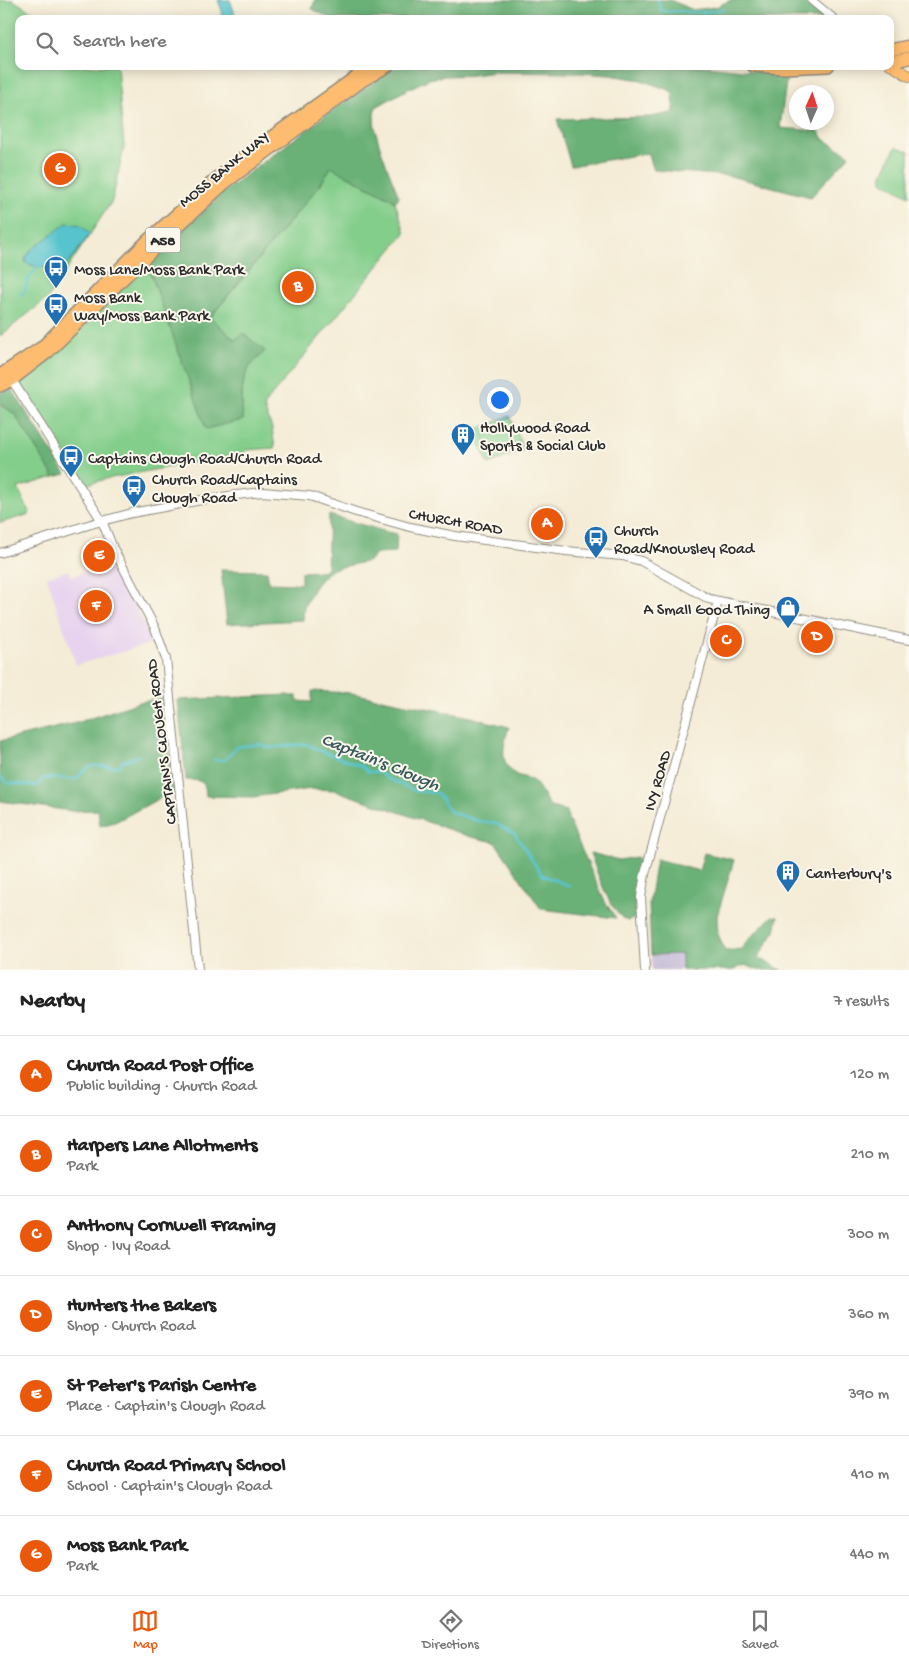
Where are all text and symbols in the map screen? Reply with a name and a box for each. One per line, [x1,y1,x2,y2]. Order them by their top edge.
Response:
search box [15,15,894,70]
icon: search [33,29,61,57]
text: Search here [73,31,167,54]
north arrow [789,85,834,130]
street label: MOSS BANK WAY [176,129,274,213]
pin: G [44,150,76,188]
road number: A58 [146,228,180,252]
bus stop icon: Moss Lane/Moss Bank Park [43,255,69,289]
place label: Moss Lane/Moss Bank Park [74,262,246,281]
pin: B [282,268,314,306]
place label: Moss Bank Way/Moss Bank Park [74,290,211,327]
bus stop icon: Moss Bank Way/Moss Bank Park [43,292,69,326]
your location [487,387,513,413]
place label: Hollywood Road Sports & Social Club [480,420,606,457]
building icon: Hollywood Road Sports & Social Club [450,422,476,456]
bus stop icon: Captains Clough Road/Church Road [58,444,84,478]
place label: Captains Clough Road/Church Road [88,451,323,470]
place label: Church Road/Captains Clough Road [152,472,298,509]
bus stop icon: Church Road/Captains Clough Road [121,474,147,508]
pin: A [531,505,563,543]
street label: CHURCH ROAD [407,506,504,541]
place label: Church Road/Knowsley Road [614,523,756,560]
bus stop icon: Church Road/Knowsley Road [583,525,609,559]
pin: E [83,537,115,575]
pin: F [80,587,112,625]
shop icon: A Small Good Thing [775,595,801,629]
place label: A Small Good Thing [643,602,770,621]
pin: D [801,618,833,656]
pin: C [710,622,742,660]
street label: CAPTAIN'S CLOUGH ROAD [144,657,183,825]
water label: Captain's Clough [318,730,442,797]
street label: IVY ROAD [642,748,677,813]
building icon: Canterbury's [775,859,801,893]
place label: Canterbury's [806,866,892,885]
text: Nearby [20,990,85,1015]
text: 7 results [834,993,889,1012]
text: Church Road Post Office [67,1055,253,1078]
text: A [31,1066,41,1085]
text: 120 m [850,1066,889,1085]
text: Public building · Church Road [67,1078,256,1097]
text: Harpers Lane Allotments [67,1135,258,1158]
text: B [32,1146,40,1165]
text: 210 m [850,1146,889,1165]
text: Park [67,1158,98,1177]
text: Anthony Cornwell Framing [67,1215,276,1238]
text: C [32,1226,40,1245]
text: 300 m [847,1226,889,1245]
text: Shop · Ivy Road [67,1238,169,1257]
text: Hunters the Bakers [67,1295,216,1318]
text: D [31,1306,41,1325]
text: 360 m [848,1306,889,1325]
text: Shop · Church Road [67,1318,195,1337]
text: St Peter's Parish Centre [67,1375,256,1398]
text: E [31,1386,41,1405]
text: 390 m [848,1386,889,1405]
text: Place · Captain's Clough Road [67,1398,265,1417]
text: Church Road Primary School [67,1455,286,1478]
text: F [32,1466,40,1485]
text: 410 m [851,1466,889,1485]
text: School · Captain's Clough Road [67,1478,271,1497]
text: Moss Bank Park [67,1535,187,1558]
text: G [31,1546,41,1565]
text: 440 m [850,1546,889,1565]
text: Park [67,1558,98,1577]
tab: Map [131,1607,159,1654]
tab: Directions [422,1607,479,1654]
tab: Saved [742,1607,778,1654]

